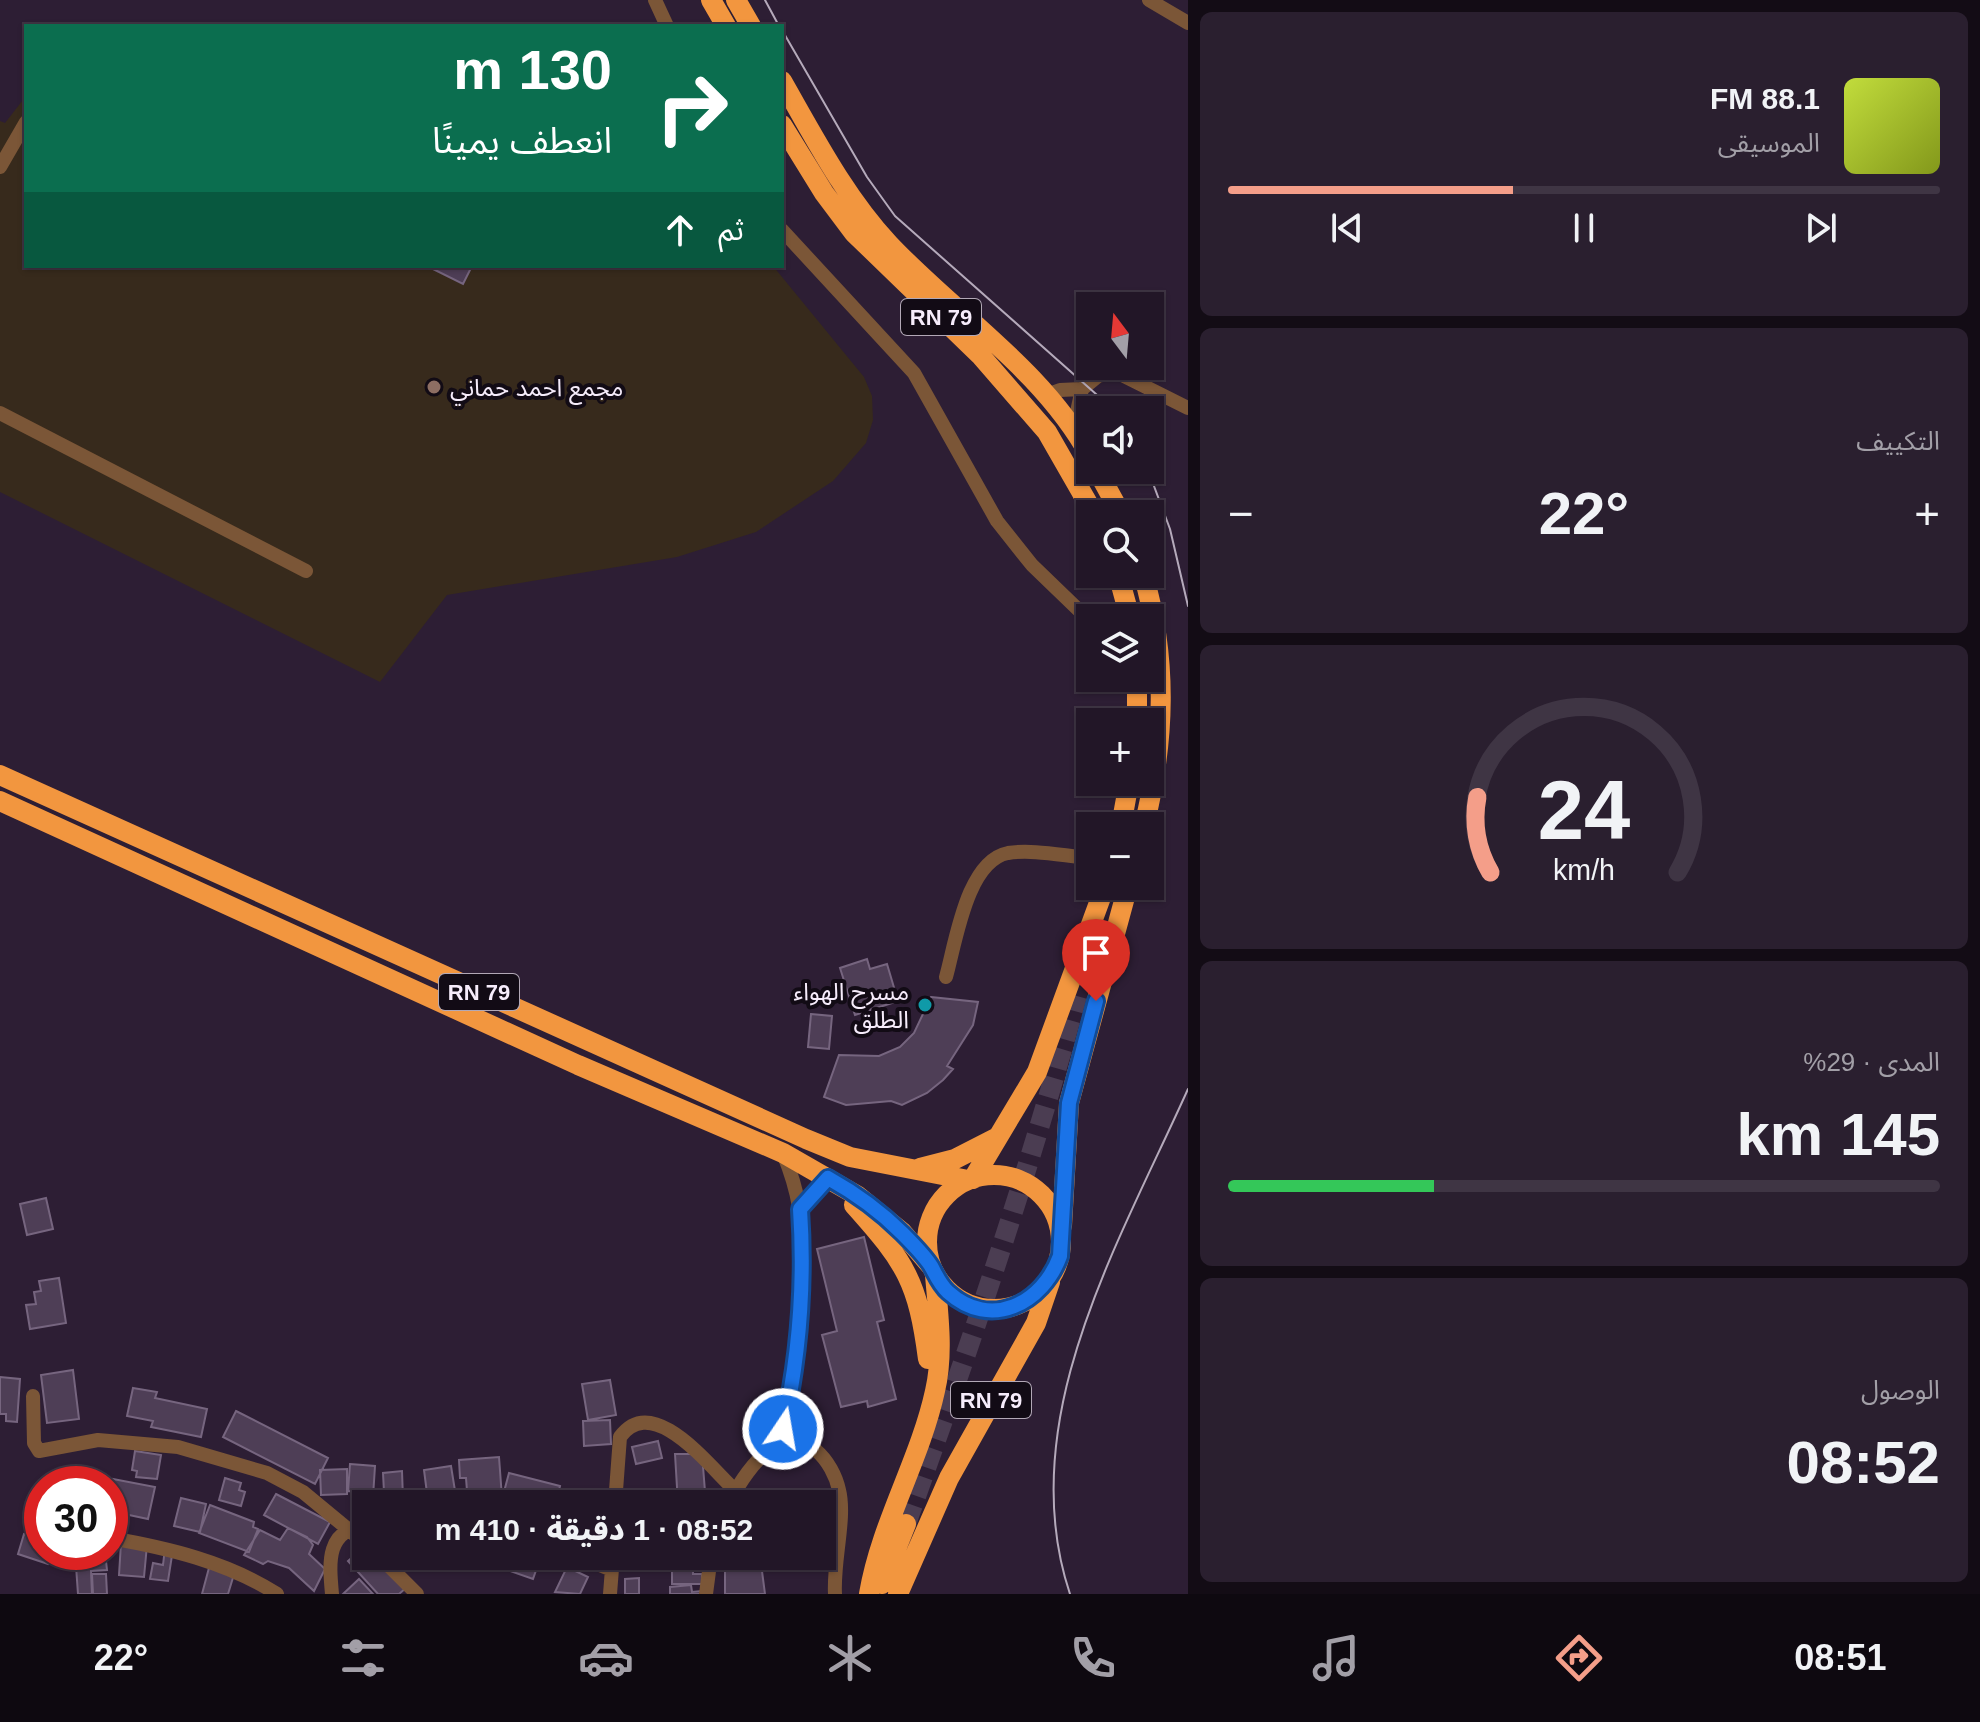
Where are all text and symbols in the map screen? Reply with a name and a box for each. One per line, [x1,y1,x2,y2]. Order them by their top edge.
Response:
text: 130 m [453,38,612,101]
icon: right [640,56,744,160]
text: 88.1 FM [1710,82,1820,115]
text: انعطف يمينًا [432,120,612,161]
text: الموسيقى [1718,128,1820,158]
icon: previous [1325,206,1369,250]
icon: pause [1562,206,1606,250]
icon: next [1799,206,1843,250]
icon: ahead [658,208,702,252]
text: ثم [718,213,744,246]
north arrow [1076,292,1164,380]
map controls [1076,292,1164,900]
road number: RN 79 [901,299,981,335]
place label: مجمع احمد حماني [450,374,623,406]
marker: مجمع احمد حماني [425,378,443,396]
button: sound [1076,396,1164,484]
text: التكييف [1856,426,1940,456]
text: 22° [1539,480,1629,547]
text: − [1228,489,1254,538]
text: + [1914,489,1940,538]
button: search [1076,500,1164,588]
button: layers [1076,604,1164,692]
button: + [1076,708,1164,796]
text: 24 [1538,764,1630,857]
button: − [1076,812,1164,900]
text: km/h [1553,854,1615,886]
pin [1062,919,1130,1001]
icon: arrive [1074,931,1118,975]
road number: RN 79 [439,974,519,1010]
place label: مسرح الهواء الطلق [793,978,909,1035]
marker: مسرح الهواء الطلق [916,996,934,1014]
text: المدى · 29% [1803,1047,1940,1077]
text: 145 km [1737,1101,1940,1168]
text: الوصول [1861,1375,1940,1405]
road number: RN 79 [951,1382,1031,1418]
position arrow [741,1387,825,1471]
text: 08:52 [1787,1429,1940,1496]
speed limit sign: 30 [24,1466,128,1570]
text: 08:52 · 1 دقيقة · 410 m [435,1513,753,1546]
icon: filters [335,1630,391,1686]
icon: car [578,1630,634,1686]
icon: climate [822,1630,878,1686]
icon: phone [1065,1630,1121,1686]
icon: music [1308,1630,1364,1686]
icon: directions [1551,1630,1607,1686]
text: 22° [94,1637,148,1678]
text: 08:51 [1794,1637,1886,1678]

